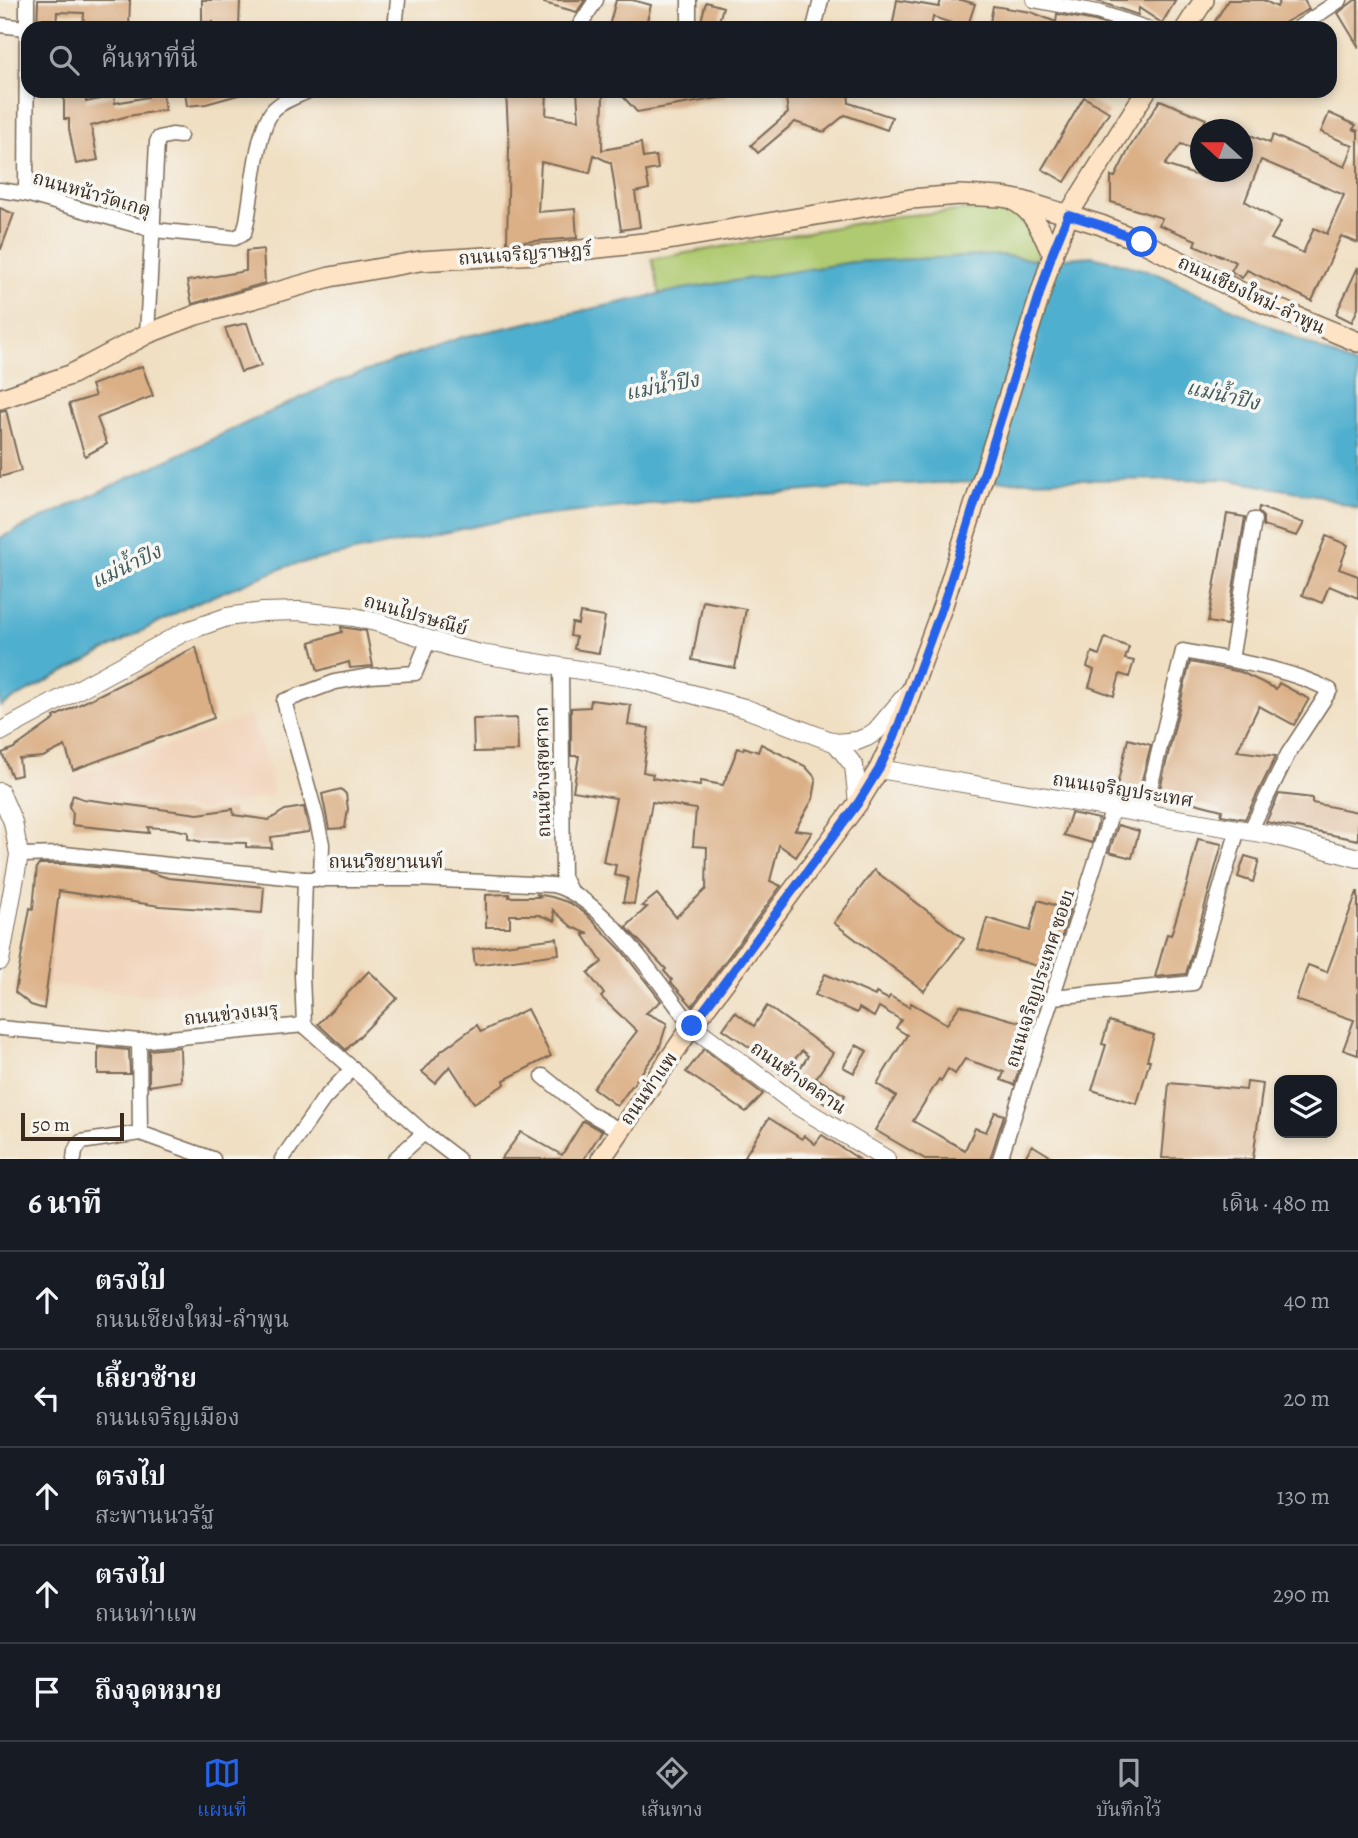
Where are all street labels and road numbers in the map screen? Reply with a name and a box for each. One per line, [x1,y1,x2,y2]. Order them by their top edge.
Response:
street label: ถนนหน้าวัดเกตุ [30,165,154,223]
street label: ถนนเจริญราษฎร์ [457,236,594,272]
street label: ถนนเชียงใหม่-ลำพูน [1173,248,1330,341]
street label: ถนนไปรษณีย์ [361,587,471,642]
street label: ถนนข้างสุขศาลา [529,706,557,838]
street label: ถนนเจริญประเทศ [1051,766,1195,814]
street label: ถนนวิชยานนท์ [329,849,443,875]
street label: ถนนเจริญประเทศ ซอย1 [999,885,1081,1071]
street label: ถนนข่วงเมรุ [182,996,280,1032]
street label: ถนนช้างคลาน [745,1035,852,1121]
street label: ถนนท่าแพ [614,1047,684,1131]

